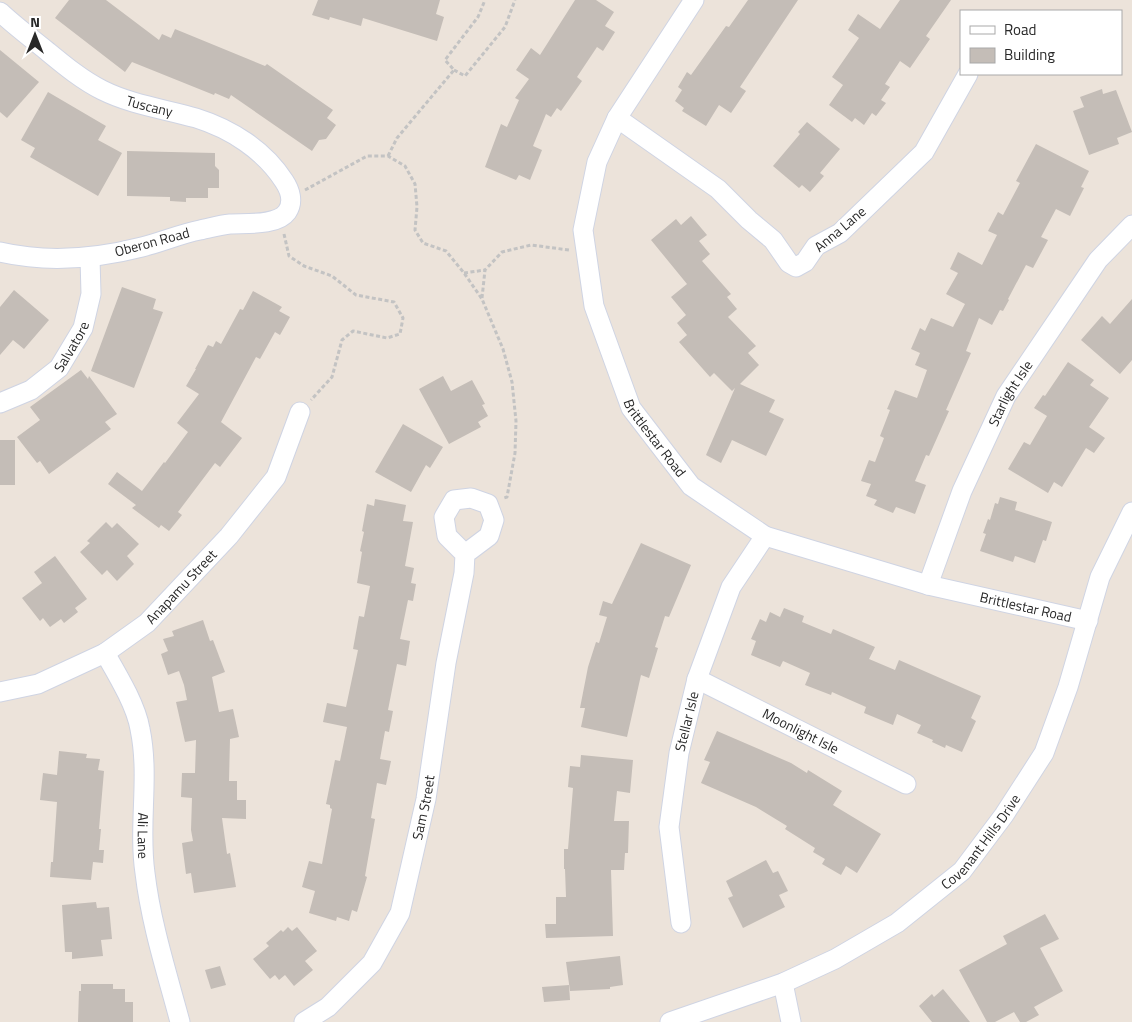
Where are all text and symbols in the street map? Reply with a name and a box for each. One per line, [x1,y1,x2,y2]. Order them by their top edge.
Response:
north arrow [10,10,60,60]
legend [960,10,1122,75]
text: N [30,11,40,32]
text: Road [1004,18,1036,41]
text: Building [1004,43,1055,66]
street label: Tuscany [124,90,175,122]
street label: Anna Lane [809,201,870,257]
street label: Oberon Road [112,221,192,262]
street label: Salvatore [48,320,94,376]
street label: Starlight Isle [982,356,1037,430]
street label: Brittlestar Road [619,396,691,481]
street label: Anapamu Street [140,544,221,628]
street label: Brittlestar Road [978,586,1074,627]
street label: Stellar Isle [669,689,704,753]
street label: Moonlight Isle [759,703,843,759]
street label: Sam Street [406,774,439,842]
street label: Covenant Hills Drive [936,790,1025,894]
street label: Ali Lane [133,812,154,859]

